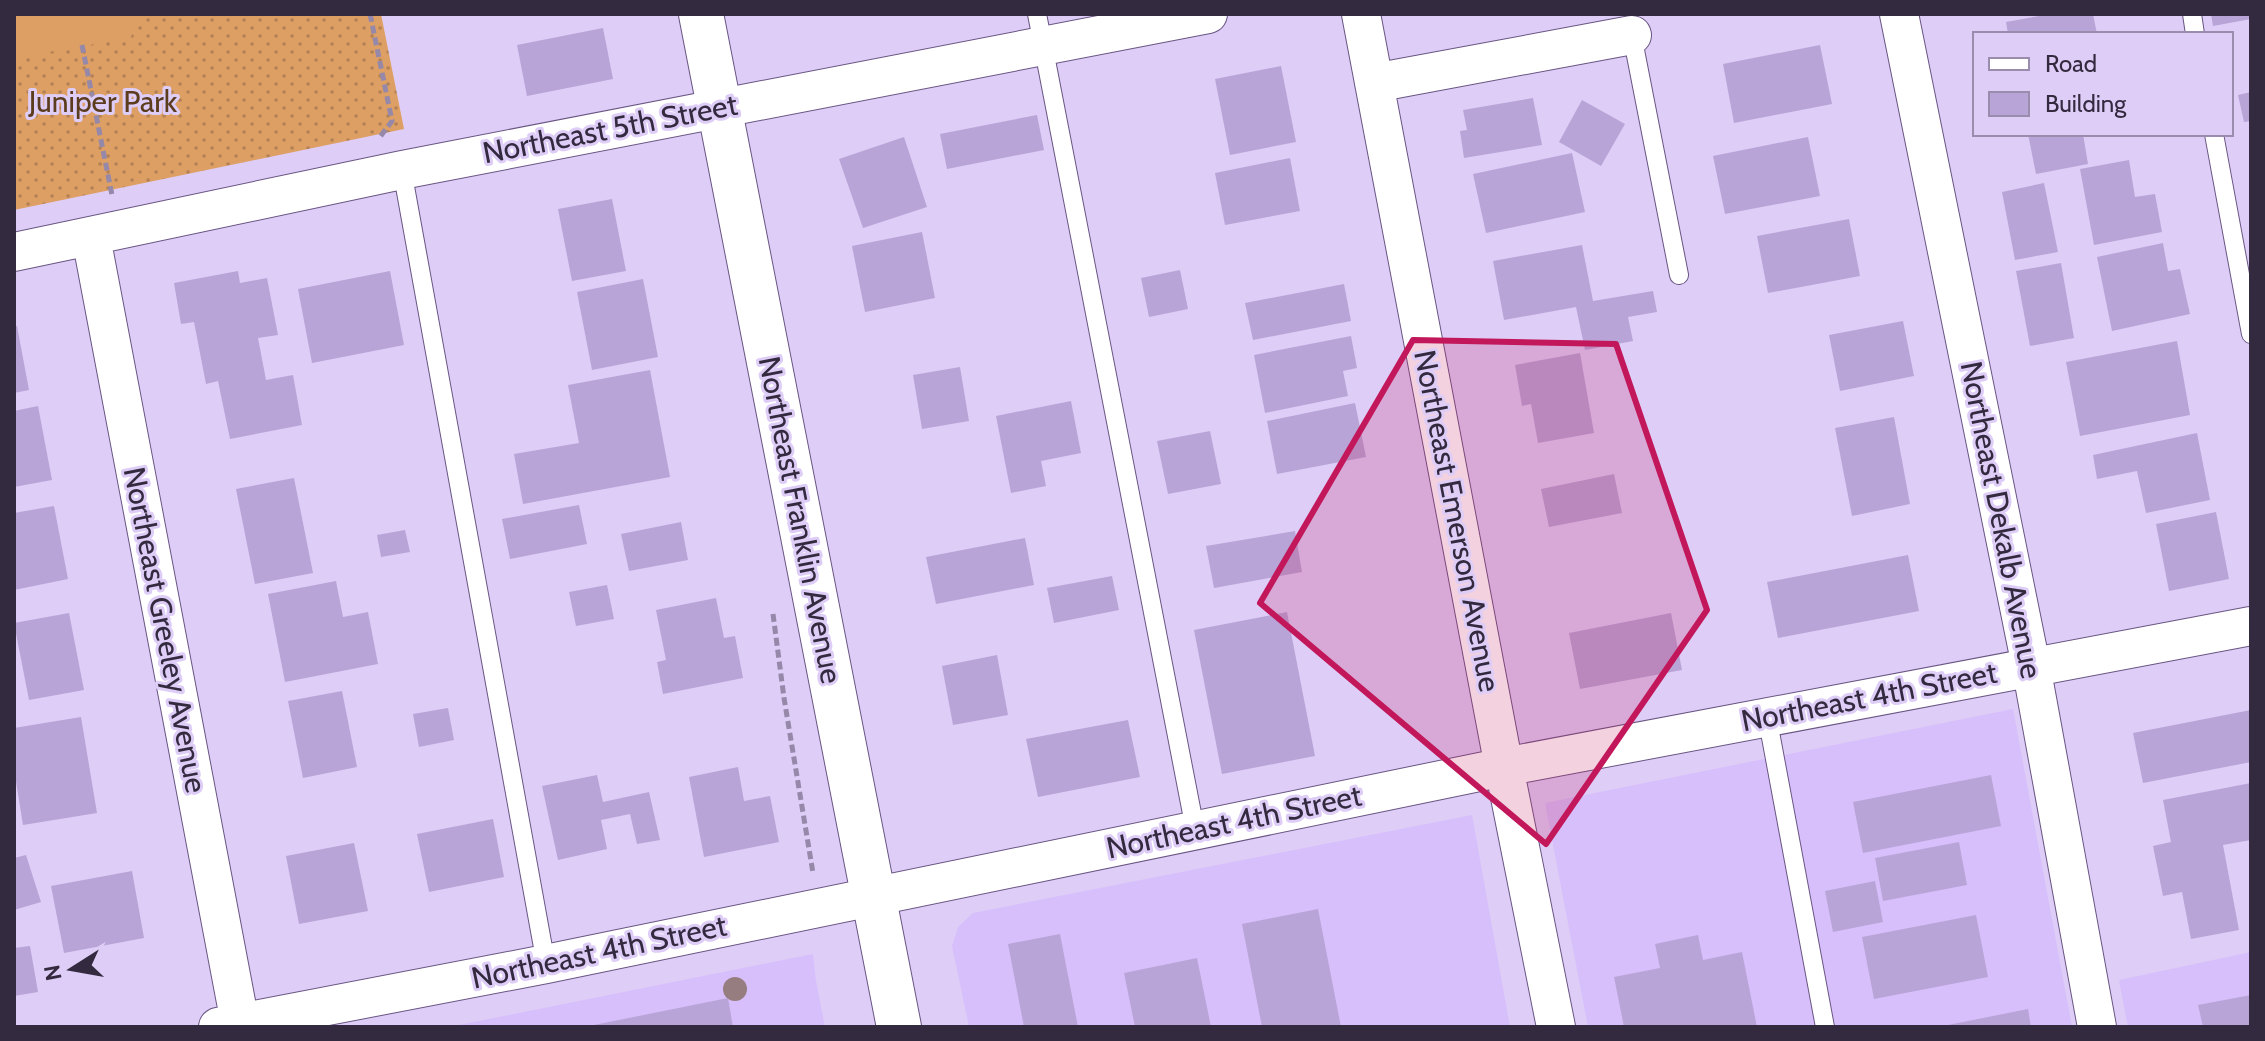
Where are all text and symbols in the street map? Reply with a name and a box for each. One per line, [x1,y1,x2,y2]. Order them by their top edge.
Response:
legend [1973,32,2233,136]
text: Road [2045,49,2097,78]
park label: Juniper Park [28,83,178,120]
street label: Northeast 5th Street [479,86,740,171]
text: Building [2045,89,2127,118]
street label: Northeast Emerson Avenue [1406,347,1509,695]
street label: Northeast Franklin Avenue [751,353,850,687]
street label: Northeast Dekalb Avenue [1953,358,2050,682]
street label: Northeast Greeley Avenue [116,464,215,796]
street label: Northeast 4th Street [1738,654,2000,739]
street label: Northeast 4th Street [1103,776,1365,867]
street label: Northeast 4th Street [468,906,730,997]
north arrow [32,929,112,1009]
text: N [38,963,68,983]

